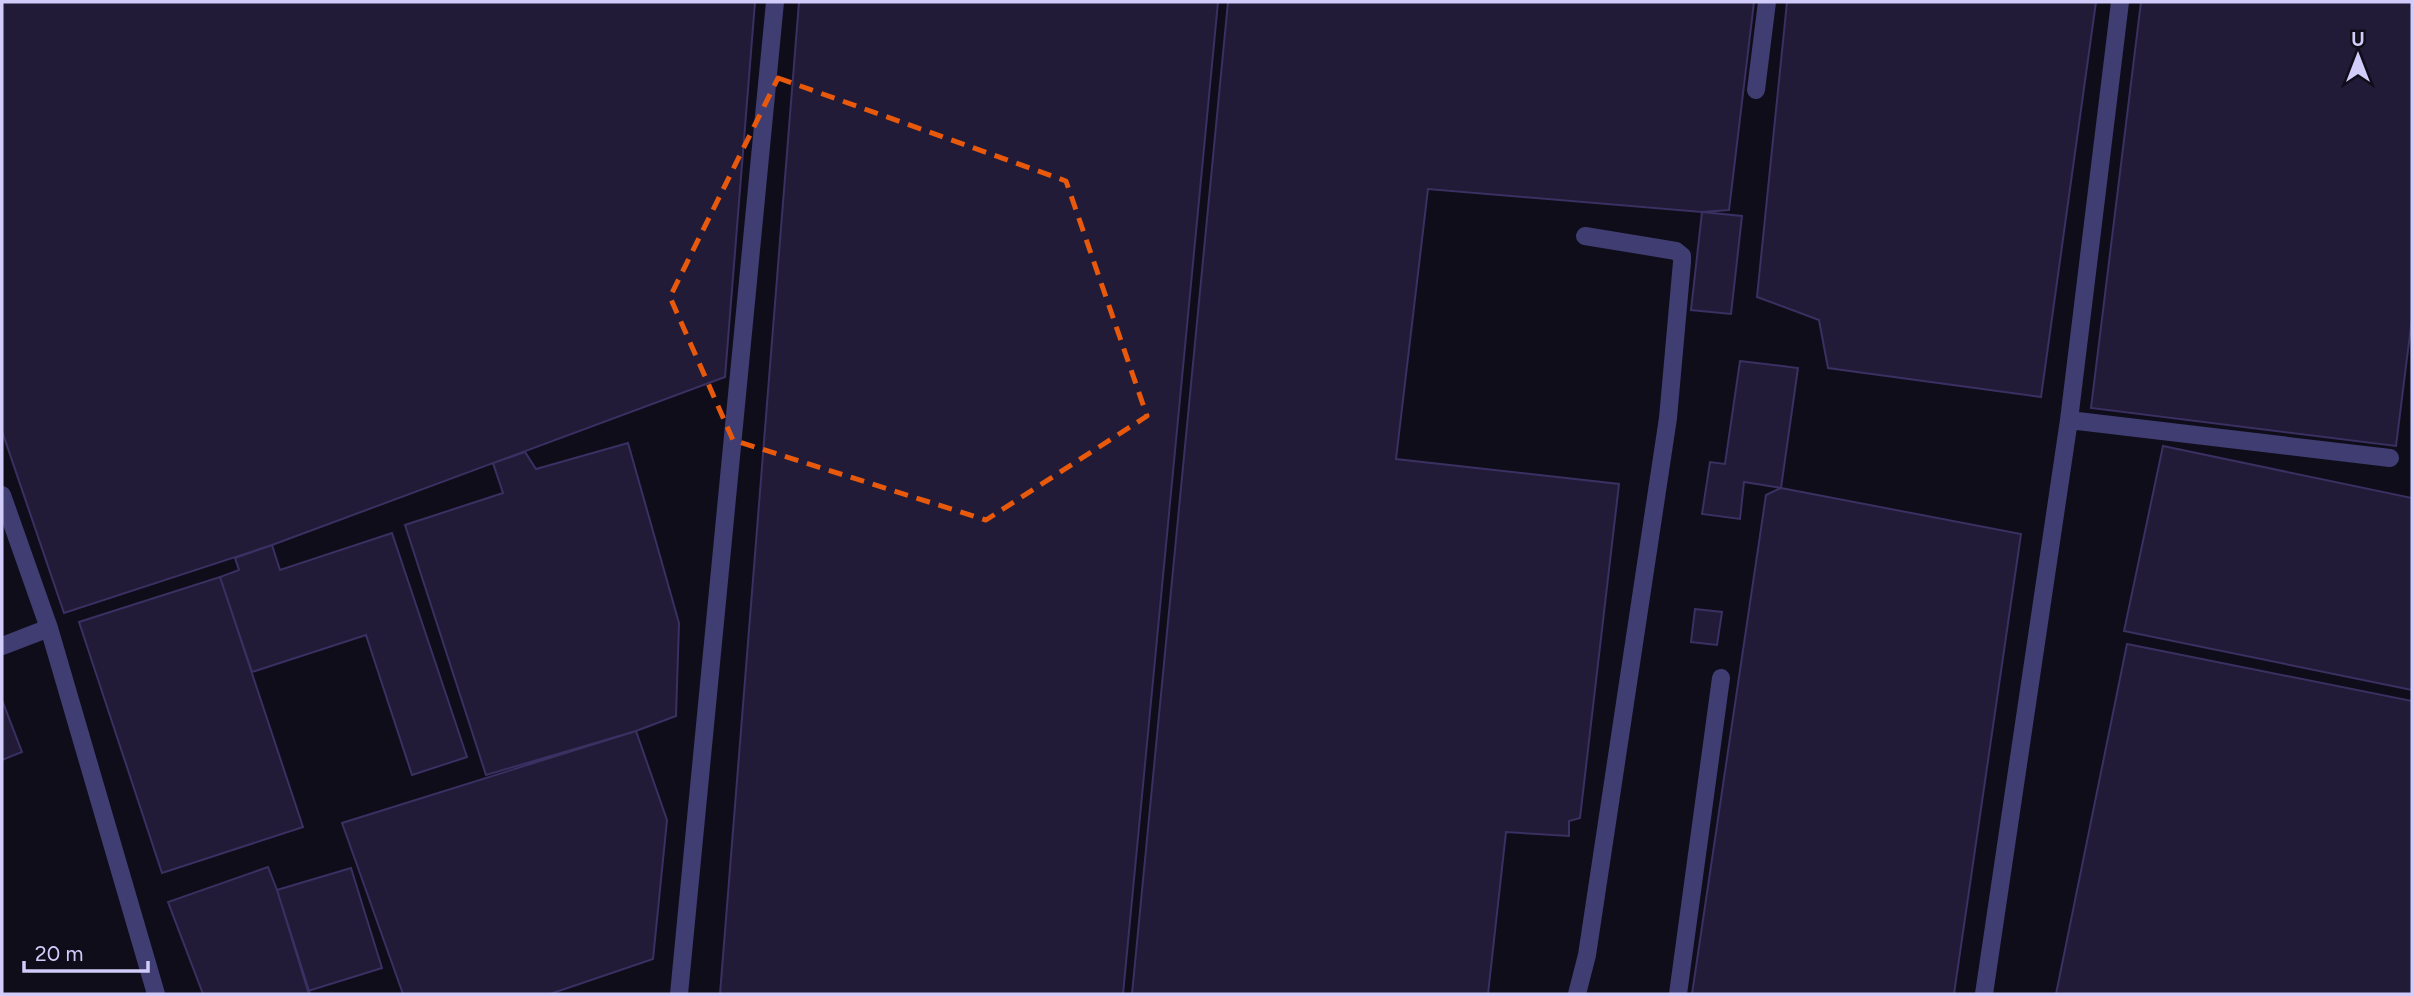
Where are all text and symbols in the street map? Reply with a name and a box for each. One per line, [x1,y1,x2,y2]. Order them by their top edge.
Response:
north arrow [2323,21,2393,91]
text: U [2351,28,2365,51]
scale bar [24,930,149,974]
text: 20 m [35,941,83,966]

